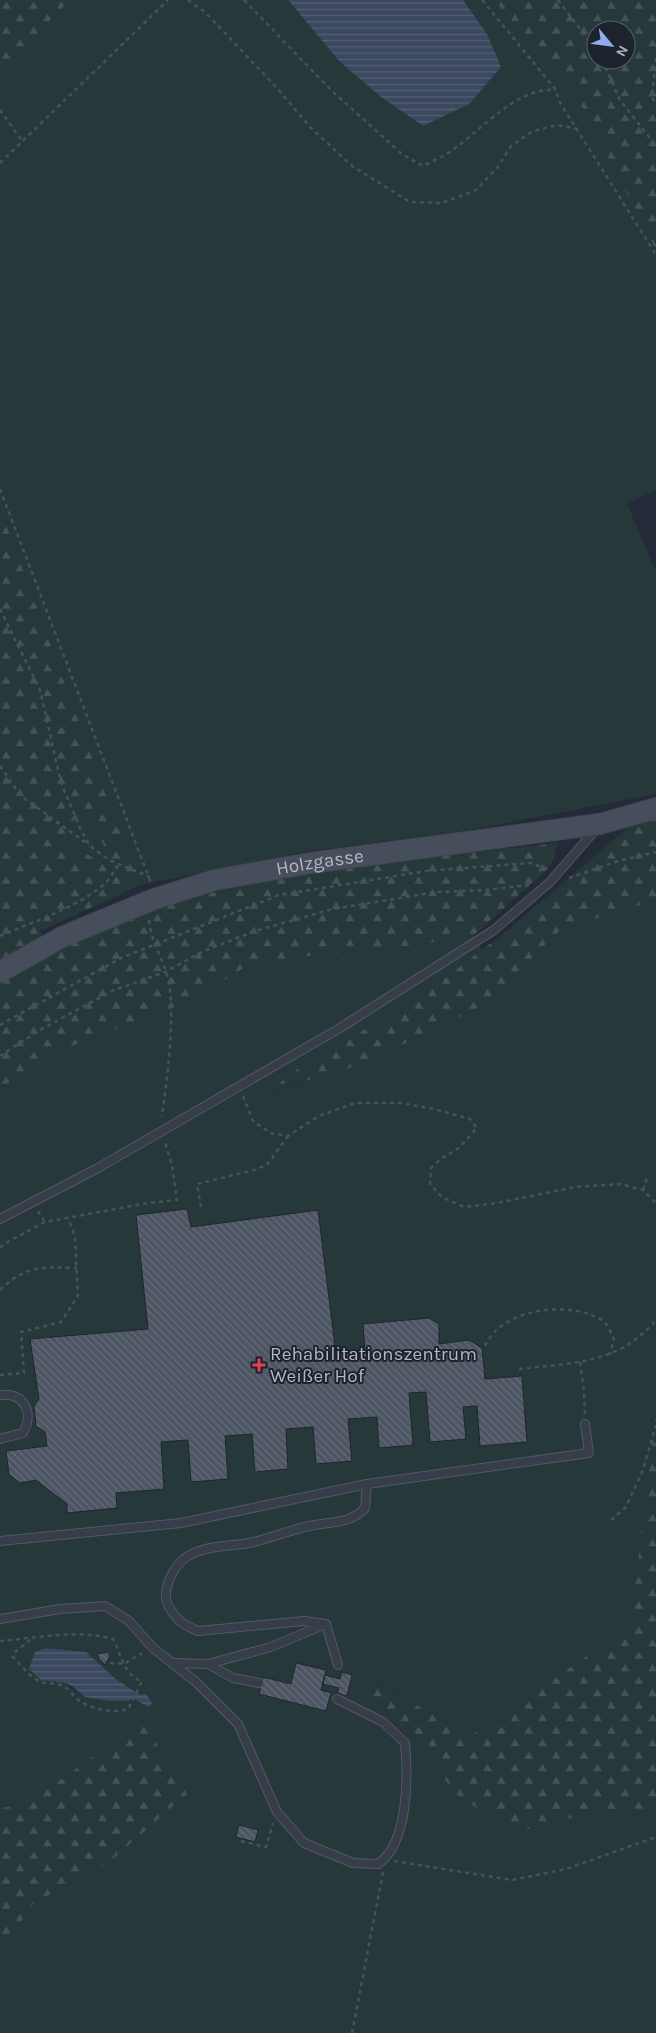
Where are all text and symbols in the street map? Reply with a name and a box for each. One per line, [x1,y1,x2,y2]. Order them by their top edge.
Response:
north arrow [586,20,636,70]
text: N [612,43,632,60]
street label: Holzgasse [274,845,365,880]
place label: Rehabilitationszentrum Weißer Hof [270,1343,477,1387]
marker: Rehabilitationszentrum Weißer Hof [252,1358,266,1372]

